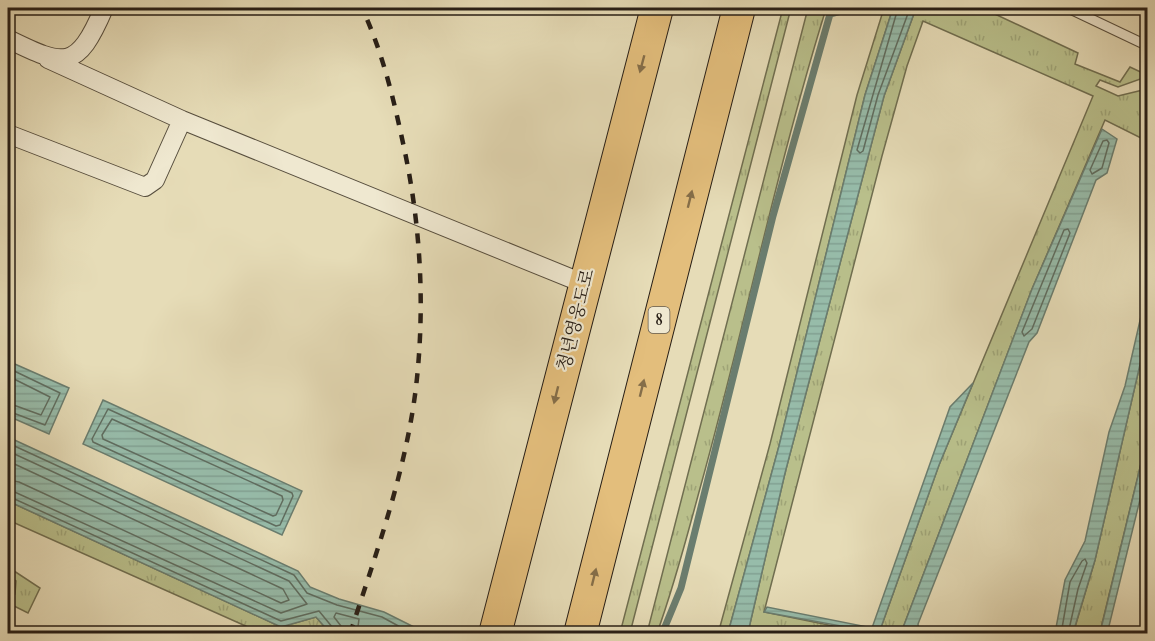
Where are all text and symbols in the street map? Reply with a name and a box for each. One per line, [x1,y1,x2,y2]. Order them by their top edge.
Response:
one-way arrow [637,55,646,73]
one-way arrow [686,190,696,208]
street label: 청년영웅도로 [551,266,601,374]
road number: 8 [648,307,670,333]
one-way arrow [638,379,648,397]
one-way arrow [551,386,561,404]
one-way arrow [590,568,600,586]

